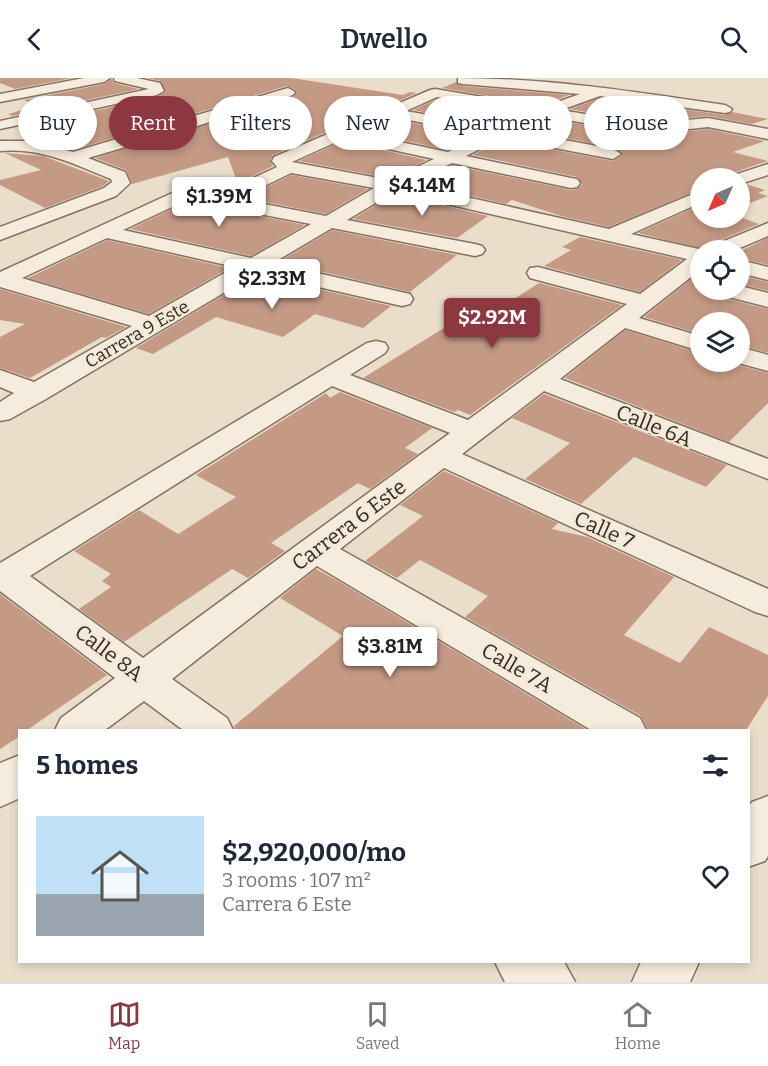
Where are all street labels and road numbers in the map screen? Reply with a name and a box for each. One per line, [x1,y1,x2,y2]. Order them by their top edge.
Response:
street label: Carrera 9 Este [81,295,193,373]
street label: Calle 6A [612,399,696,453]
street label: Carrera 6 Este [287,474,411,576]
street label: Calle 7 [570,505,638,555]
street label: Calle 8A [70,619,148,687]
street label: Calle 7A [477,637,557,699]

